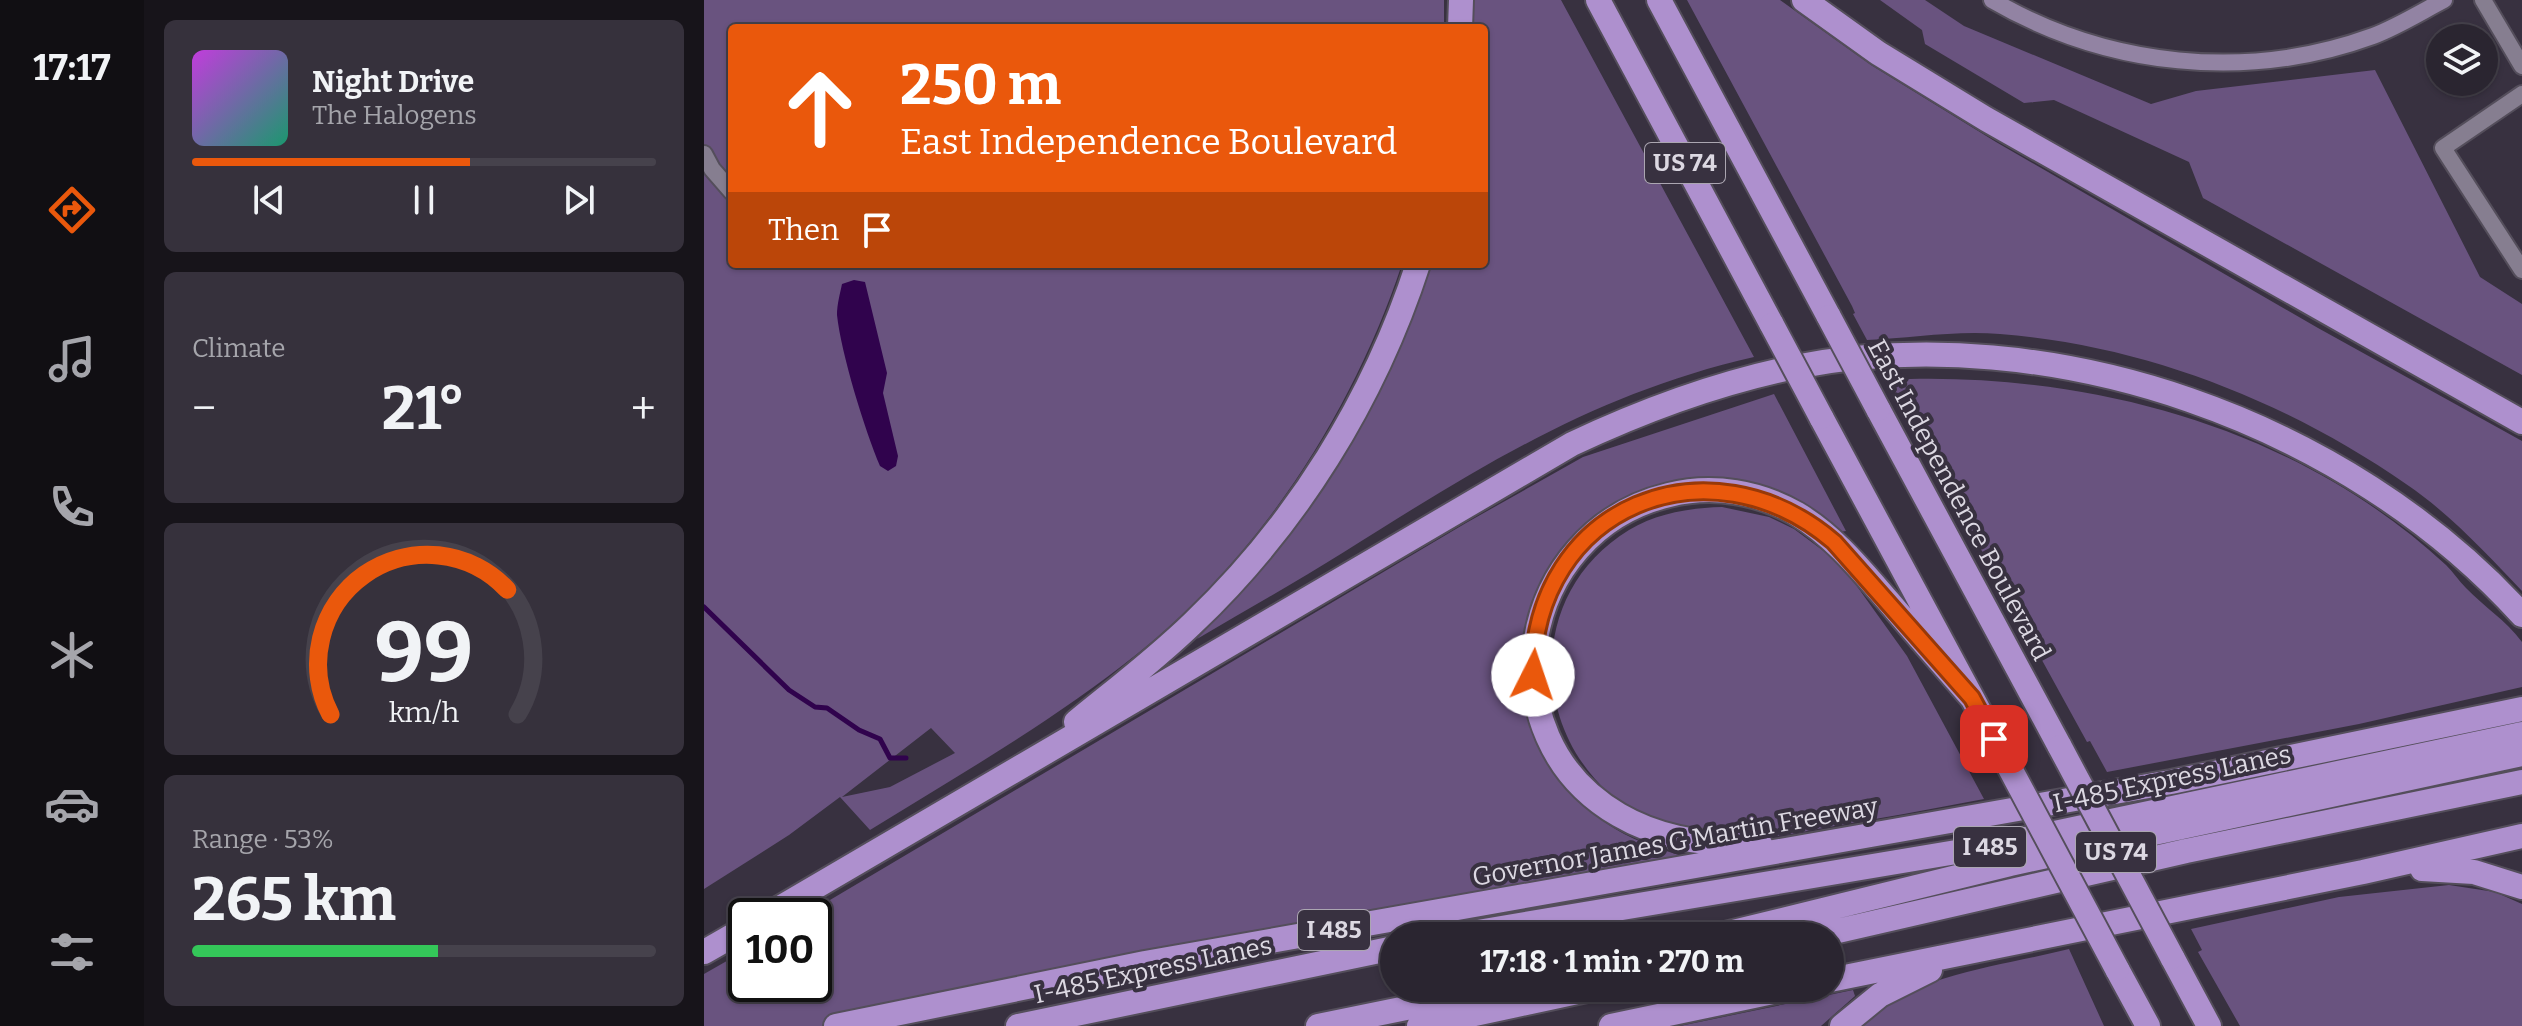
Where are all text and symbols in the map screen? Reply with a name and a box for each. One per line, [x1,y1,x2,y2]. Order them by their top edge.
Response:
map controls [2426,24,2498,96]
button: layers [2426,24,2498,96]
text: 17:17 [33,46,111,90]
text: 250 m [900,52,1061,119]
icon: ahead [768,56,872,160]
text: Night Drive [312,64,474,100]
text: The Halogens [312,100,477,131]
text: East Independence Boulevard [900,120,1397,164]
road number: US 74 [1645,143,1725,183]
icon: previous [247,178,291,222]
icon: pause [402,178,446,222]
icon: next [557,178,601,222]
icon: directions [44,182,100,238]
icon: arrive [855,208,899,252]
text: Then [768,212,839,248]
icon: music [44,331,100,387]
text: Climate [192,333,286,364]
street label: East Independence Boulevard [1861,334,2057,666]
text: 21° [382,373,465,445]
text: − [192,382,216,435]
text: + [631,382,656,435]
icon: phone [44,479,100,535]
text: 99 [375,602,473,702]
icon: climate [44,627,100,683]
position arrow [1491,633,1575,717]
text: km/h [389,695,460,730]
pin [1960,705,2028,773]
icon: arrive [1972,717,2016,761]
street label: I-485 Express Lanes [2050,739,2294,819]
icon: car [44,776,100,832]
street label: Governor James G Martin Freeway [1470,791,1880,893]
text: Range · 53% [192,824,334,855]
road number: I 485 [1954,827,2026,867]
road number: US 74 [2076,832,2156,872]
text: 265 km [192,864,396,936]
speed limit sign: 100 [728,898,832,1002]
road number: I 485 [1298,910,1370,950]
icon: filters [44,924,100,980]
street label: I-485 Express Lanes [1031,930,1275,1010]
text: 17:18 · 1 min · 270 m [1480,944,1744,980]

